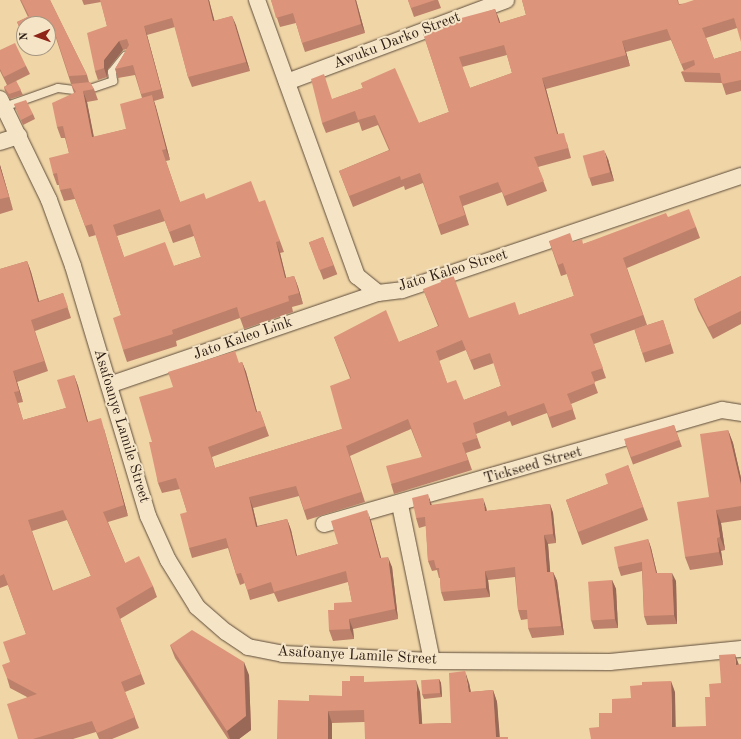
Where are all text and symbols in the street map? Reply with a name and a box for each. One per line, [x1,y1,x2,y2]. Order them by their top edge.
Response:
street label: Awuku Darko Street [331,8,463,74]
north arrow [16,16,56,56]
text: N [19,32,30,41]
street label: Jato Kaleo Street [396,246,510,296]
street label: Jato Kaleo Link [191,314,295,364]
street label: Asafoanye Lamile Street [89,347,153,505]
street label: Tickseed Street [482,443,584,489]
street label: Asafoanye Lamile Street [277,643,437,669]

